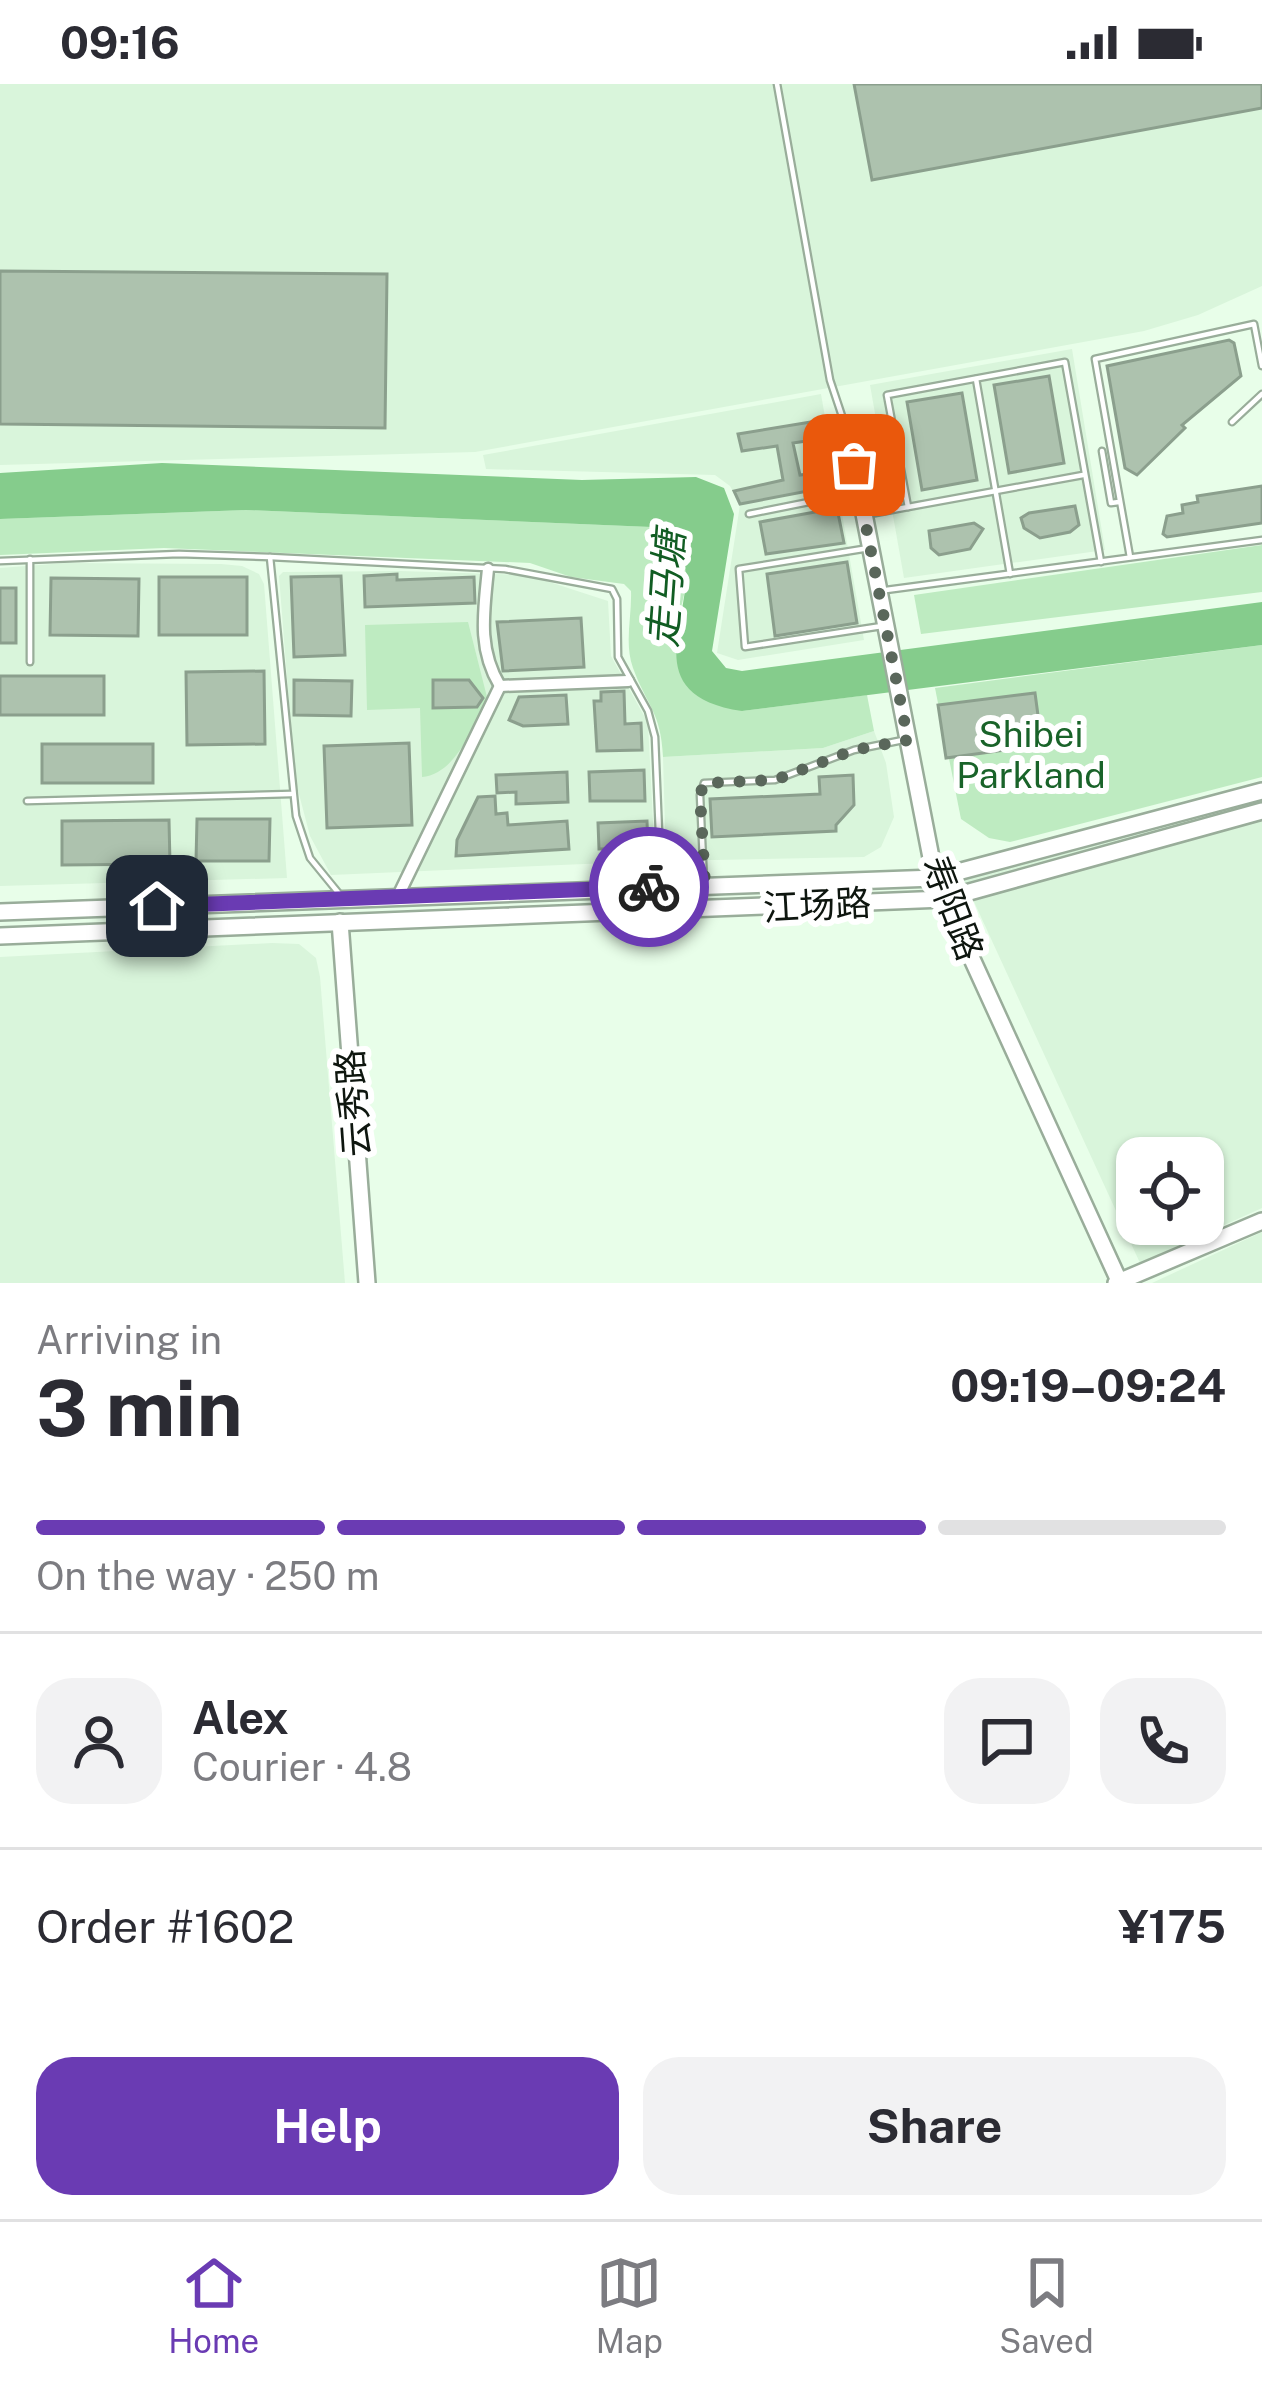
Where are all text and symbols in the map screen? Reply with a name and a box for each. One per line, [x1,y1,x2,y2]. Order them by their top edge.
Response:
text: 09:16 [60,16,180,69]
pin [803,414,905,516]
icon: bag [821,432,887,498]
water label: 走马塘 [639,523,693,649]
park label: Shibei Parkland [956,713,1106,796]
courier [589,827,709,947]
street label: 寿阳路 [914,850,992,966]
icon: bike [616,854,682,920]
pin [106,855,208,957]
icon: home [124,873,190,939]
street label: 江场路 [762,881,872,929]
street label: 云秀路 [328,1048,378,1158]
map controls [1116,1137,1224,1245]
button: locate [1116,1137,1224,1245]
text: Arriving in [36,1317,222,1363]
text: 09:19–09:24 [950,1359,1226,1412]
text: 3 min [36,1362,243,1454]
text: On the way · 250 m [36,1553,380,1599]
button: person [36,1678,162,1804]
button: chat [944,1678,1070,1804]
button: phone [1100,1678,1226,1804]
text: Alex [192,1691,289,1744]
text: Courier · 4.8 [192,1744,412,1790]
text: Order #1602 [36,1900,294,1953]
text: ¥175 [1119,1900,1226,1953]
button: Help [36,2057,619,2195]
button: Share [643,2057,1226,2195]
tab: Home [168,2250,259,2360]
tab: Map [596,2250,663,2360]
tab: Saved [999,2250,1094,2360]

